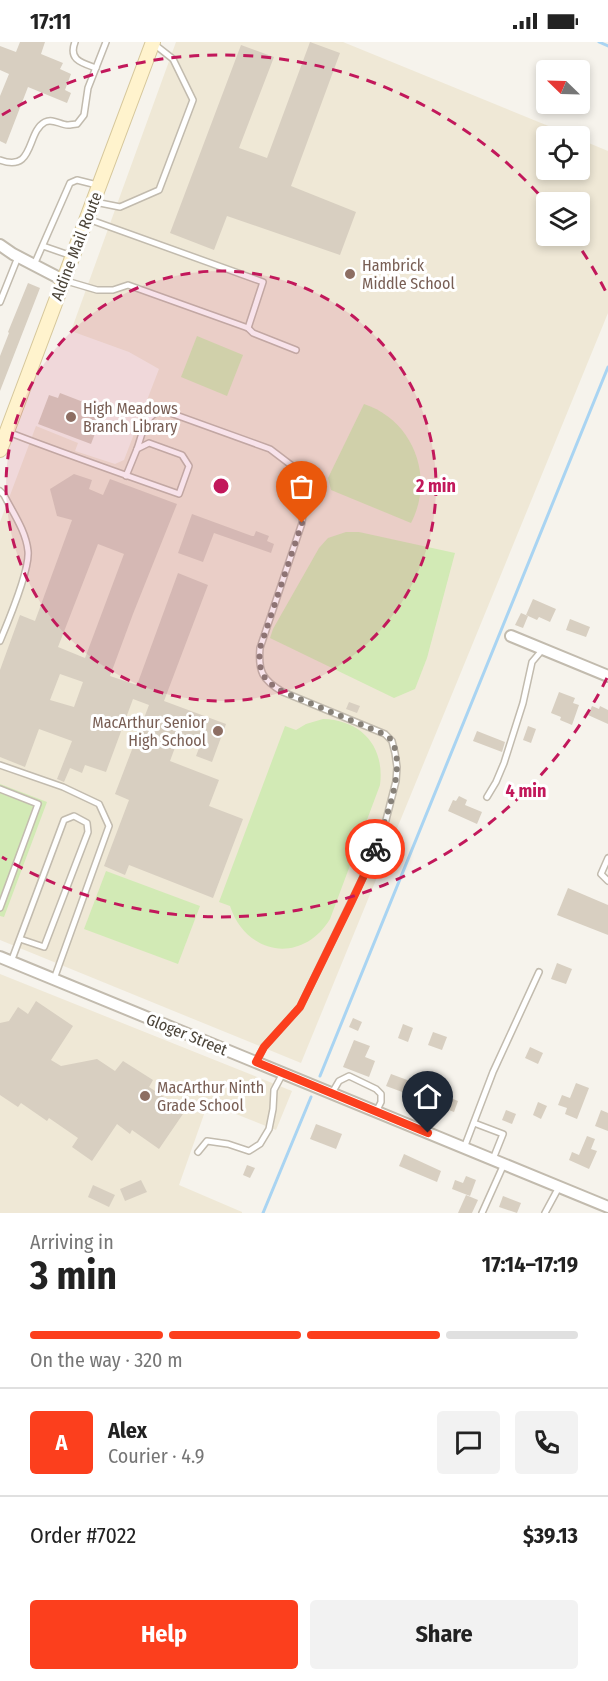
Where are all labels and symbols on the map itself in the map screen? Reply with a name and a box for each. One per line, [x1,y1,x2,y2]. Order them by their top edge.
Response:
north arrow [536,60,590,114]
street label: Aldine Mail Route [47,189,106,303]
place label: Hambrick Middle School [362,256,455,293]
marker: Hambrick Middle School [343,267,357,281]
place label: High Meadows Branch Library [83,399,178,436]
marker: High Meadows Branch Library [64,410,78,424]
pin [276,461,327,523]
text: 2 min [415,475,456,497]
centre of rings [211,476,231,496]
place label: MacArthur Senior High School [92,713,206,750]
marker: MacArthur Senior High School [211,724,225,738]
text: 4 min [506,780,546,802]
courier [345,819,405,879]
street label: Gloger Street [144,1010,231,1060]
pin [402,1071,453,1133]
place label: MacArthur Ninth Grade School [157,1078,264,1115]
marker: MacArthur Ninth Grade School [138,1089,152,1103]

